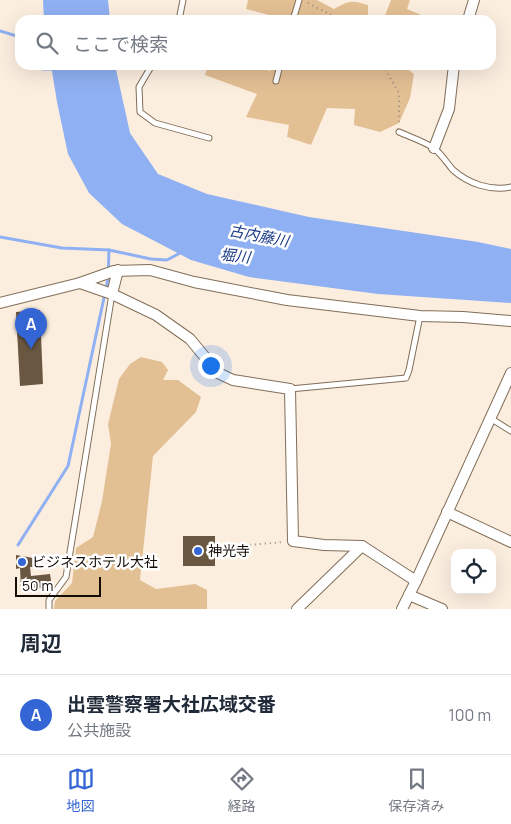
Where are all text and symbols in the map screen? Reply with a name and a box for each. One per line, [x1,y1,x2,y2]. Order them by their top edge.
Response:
search box [15,15,496,70]
icon: search [33,29,61,57]
text: ここで検索 [73,31,168,57]
water label: 古内藤川 [228,219,293,252]
water label: 堀川 [219,243,253,268]
pin: A [15,308,47,349]
your location [198,353,224,379]
place label: 神光寺 [208,541,250,560]
marker: 神光寺 [192,545,204,557]
map controls [451,549,496,594]
button: locate [451,549,496,594]
place label: ビジネスホテル大社 [32,552,158,571]
marker: ビジネスホテル大社 [16,556,28,568]
scale bar [15,574,101,597]
text: 50 m [22,576,53,595]
text: 周辺 [20,629,62,657]
text: 出雲警察署大社広域交番 [67,691,276,717]
text: A [31,704,41,726]
text: 100 m [448,704,491,726]
text: 公共施設 [67,719,131,741]
tab: 地図 [67,765,95,815]
tab: 経路 [228,765,256,815]
tab: 保存済み [389,765,445,815]

